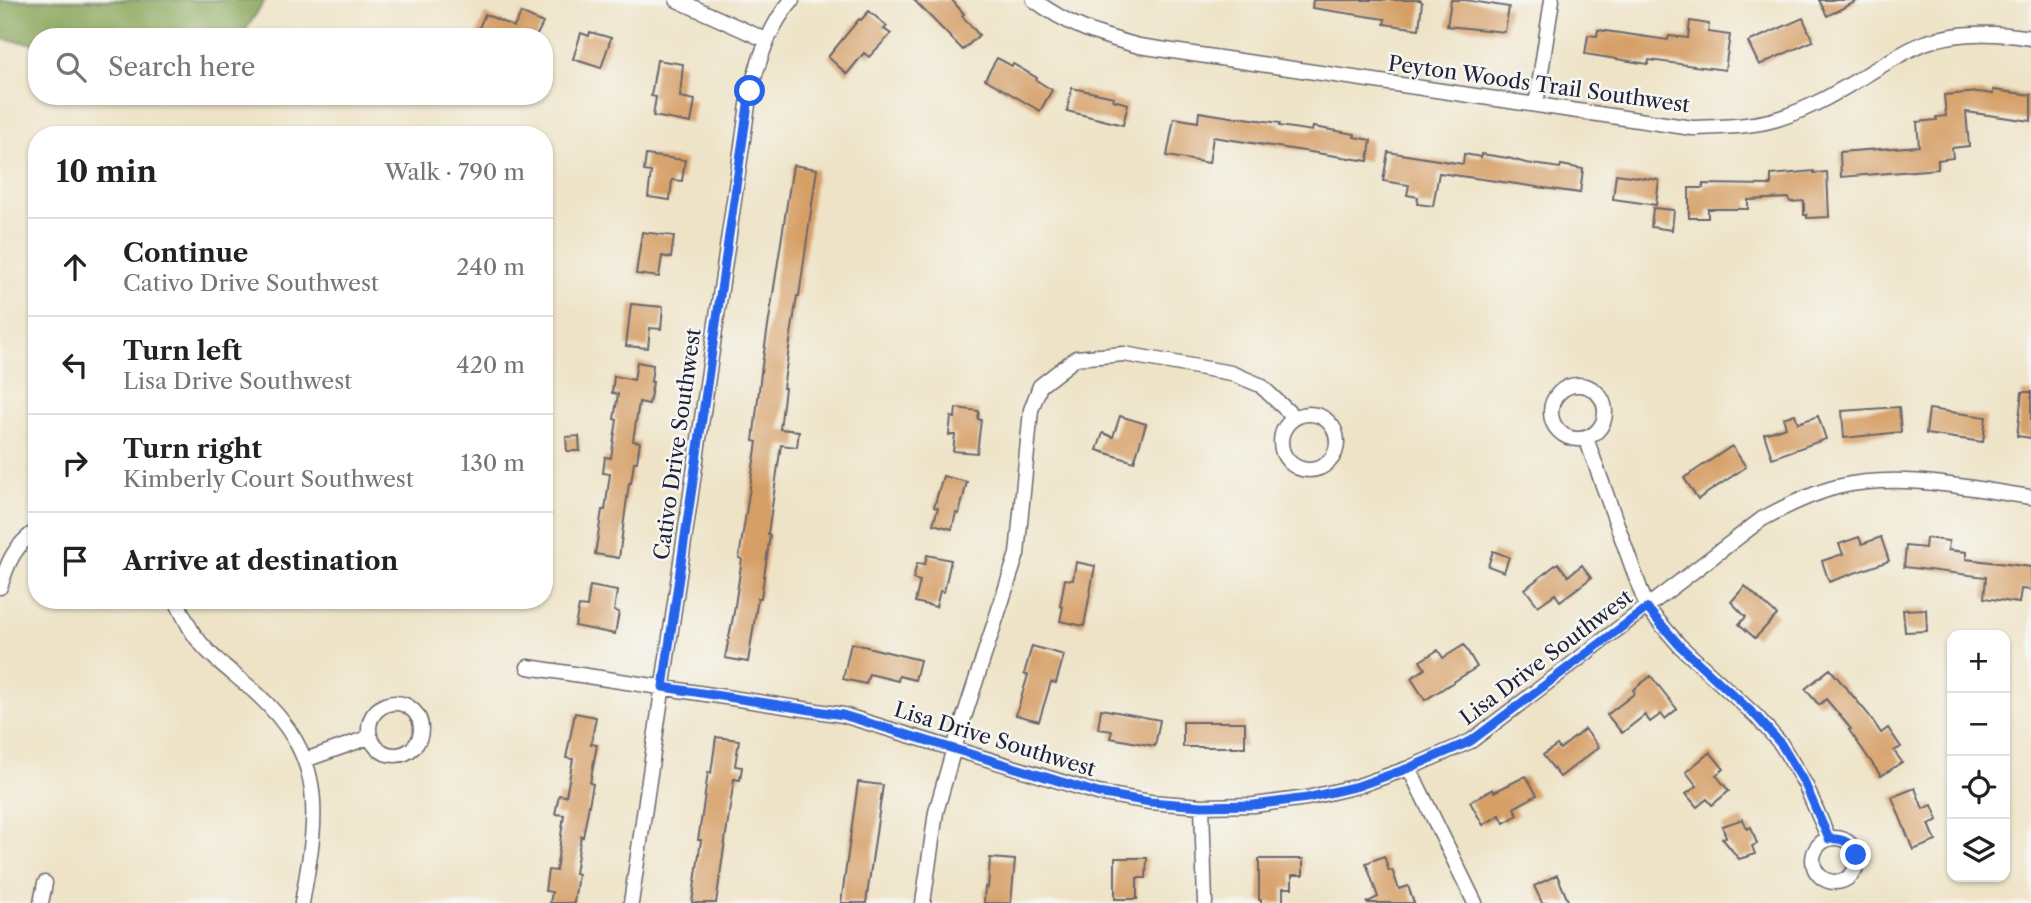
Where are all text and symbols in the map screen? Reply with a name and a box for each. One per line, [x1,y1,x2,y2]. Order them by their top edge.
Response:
search box [28,28,553,105]
icon: search [52,48,90,86]
street label: Peyton Woods Trail Southwest [1386,50,1692,118]
text: Search here [108,51,255,83]
route start [734,75,765,106]
text: 10 min [56,153,157,190]
text: Walk · 790 m [384,158,525,186]
text: Continue [123,237,248,269]
icon: ahead [56,248,94,286]
text: 240 m [456,253,525,281]
text: Cativo Drive Southwest [123,269,379,297]
street label: Cativo Drive Southwest [648,326,706,561]
text: Turn left [123,335,242,367]
icon: left [56,346,94,384]
text: 420 m [456,351,525,379]
text: Lisa Drive Southwest [123,367,352,395]
text: Turn right [123,433,262,465]
icon: right [56,444,94,482]
text: 130 m [461,449,525,477]
text: Kimberly Court Southwest [123,465,414,493]
icon: arrive [56,542,94,580]
text: Arrive at destination [123,545,398,577]
street label: Lisa Drive Southwest [1455,584,1638,730]
map controls [1947,630,2010,882]
button: + [1947,630,2010,693]
button: − [1947,693,2010,756]
street label: Lisa Drive Southwest [891,696,1099,782]
button: locate [1947,756,2010,819]
button: layers [1947,819,2010,882]
route end [1840,839,1871,870]

